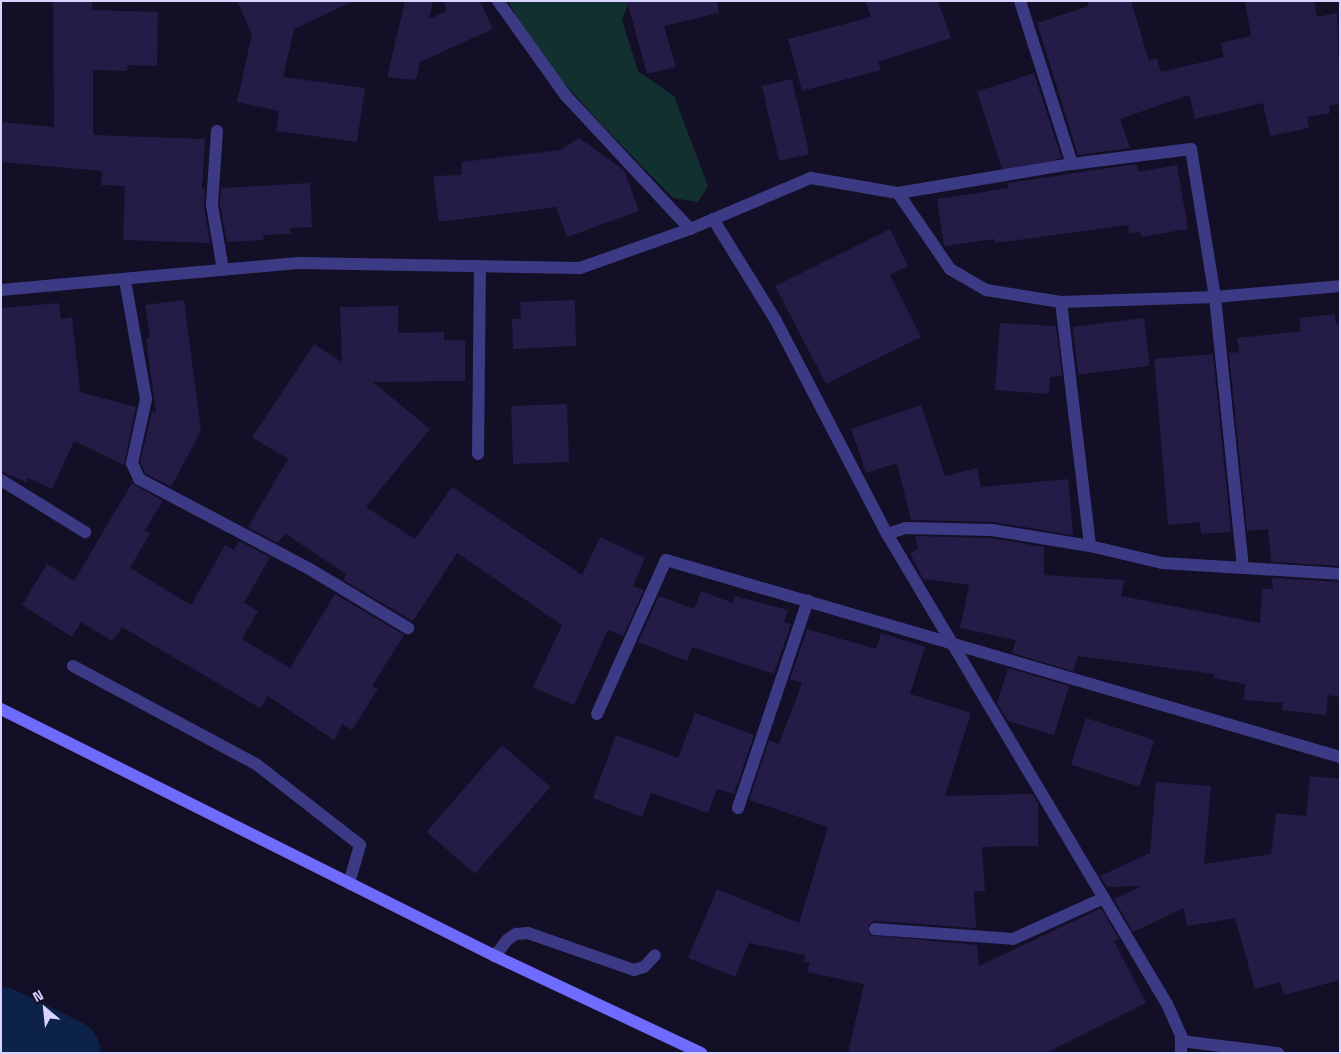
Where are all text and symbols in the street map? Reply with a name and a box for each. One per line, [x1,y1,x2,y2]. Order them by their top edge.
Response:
north arrow [20,984,70,1034]
text: N [30,986,46,1006]

